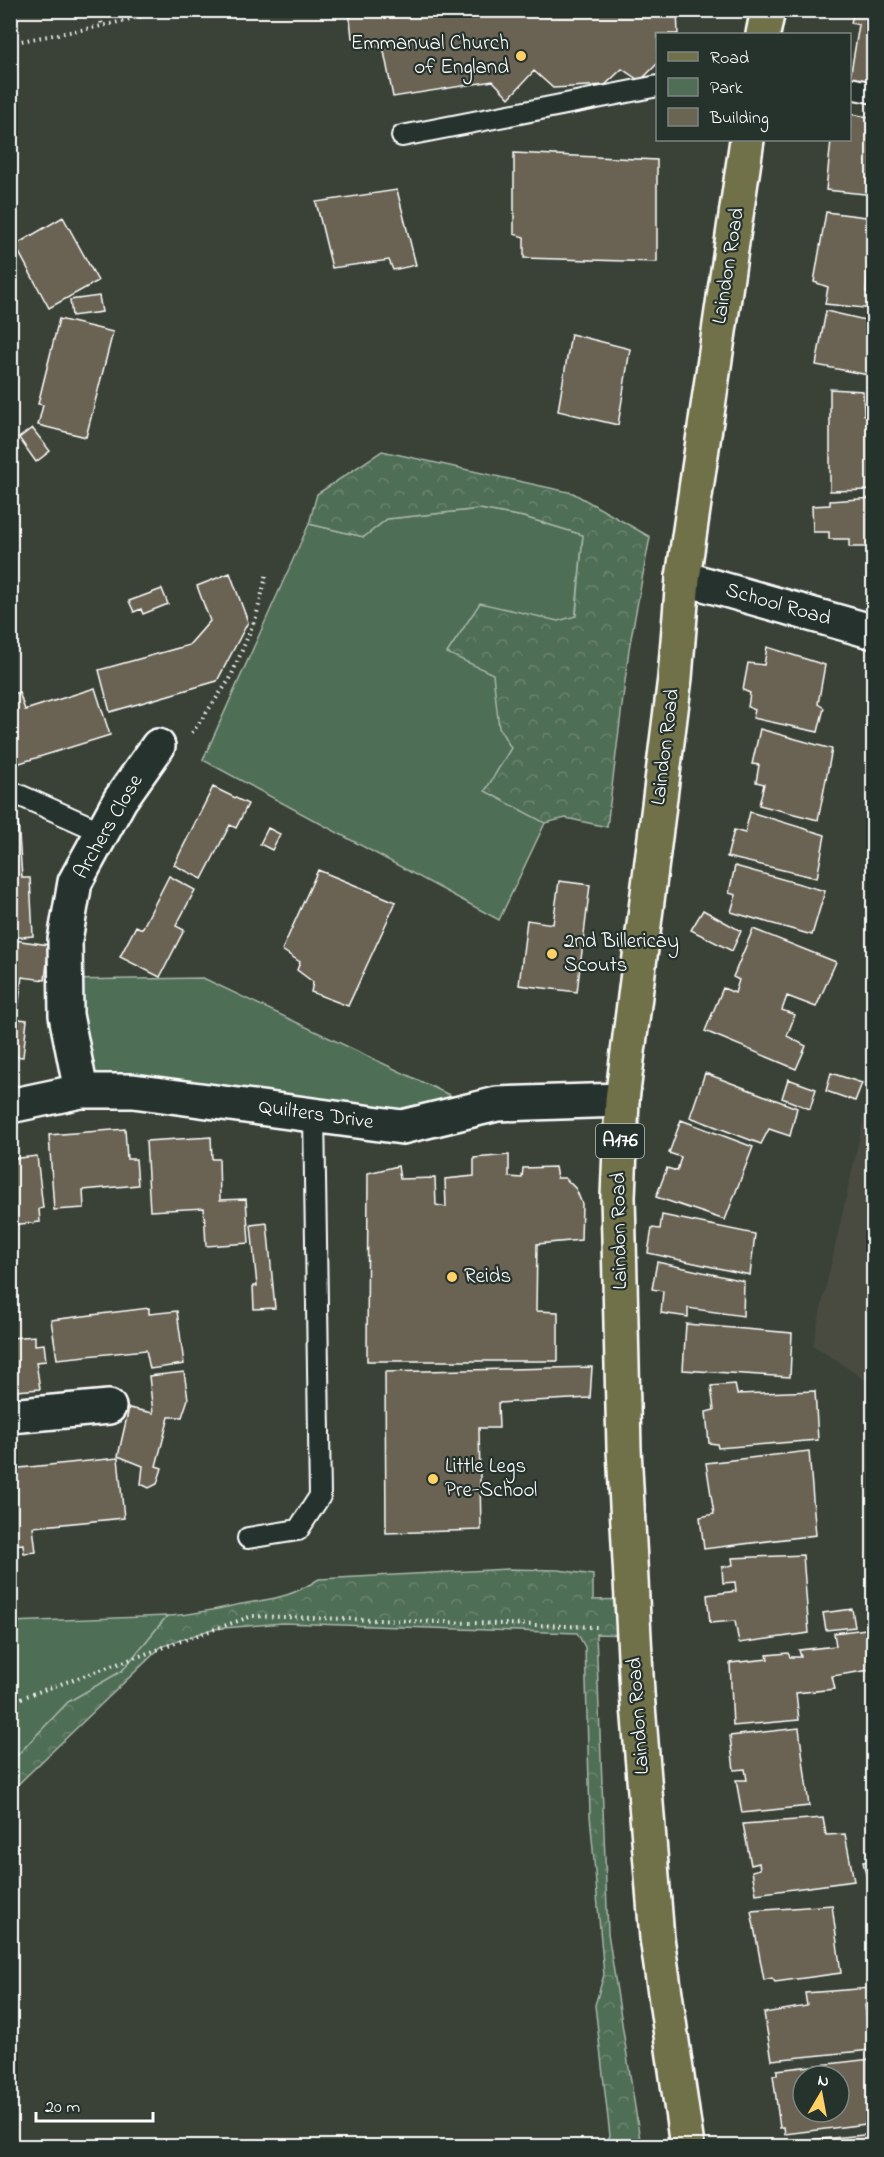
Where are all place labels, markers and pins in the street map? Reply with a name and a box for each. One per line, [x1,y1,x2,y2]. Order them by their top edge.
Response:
place label: Emmanual Church of England [351,29,509,85]
marker: Emmanual Church of England [514,49,528,63]
place label: 2nd Billericay Scouts [564,927,679,981]
marker: 2nd Billericay Scouts [545,947,559,961]
place label: Reids [464,1262,511,1292]
marker: Reids [445,1270,459,1284]
place label: Little Legs Pre-School [445,1452,537,1506]
marker: Little Legs Pre-School [426,1472,440,1486]

